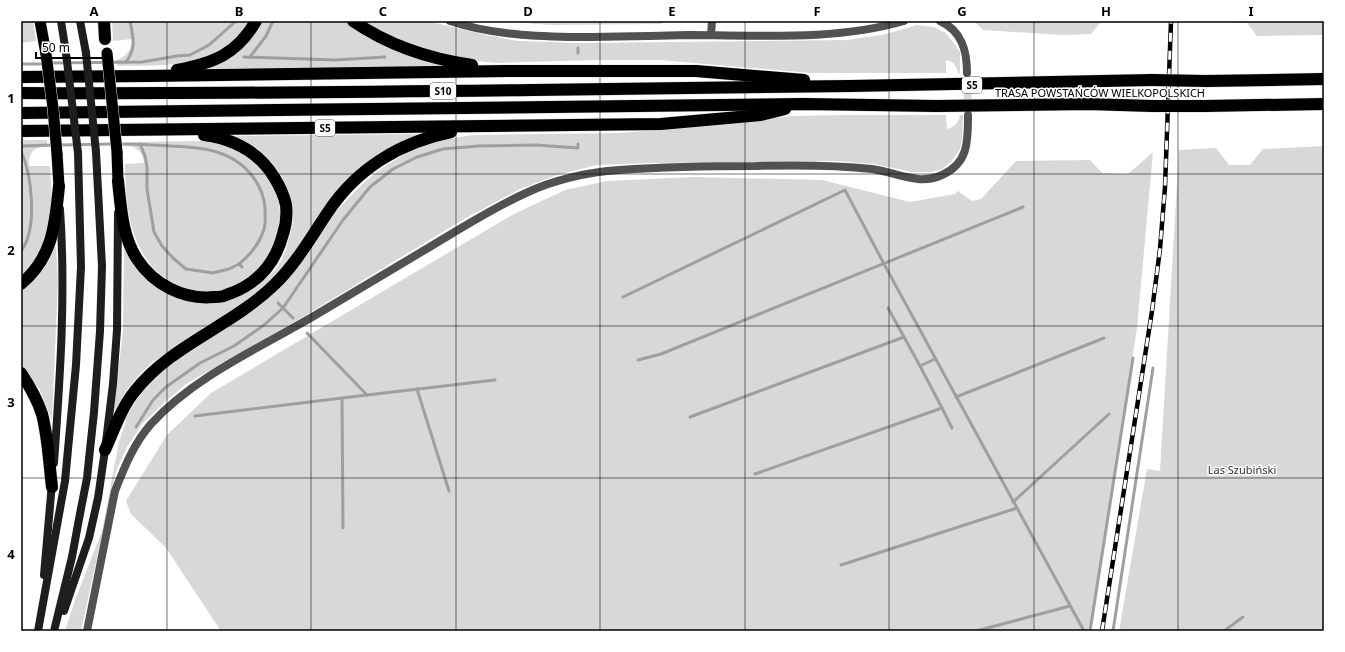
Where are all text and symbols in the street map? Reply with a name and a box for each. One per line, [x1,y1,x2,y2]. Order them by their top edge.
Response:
text: A [90,2,99,20]
text: B [235,2,243,20]
text: C [379,2,387,20]
text: D [523,2,533,20]
text: E [668,2,676,20]
text: F [813,2,821,20]
text: G [957,2,967,20]
text: H [1101,2,1111,20]
text: I [1248,2,1254,20]
scale bar [36,34,110,60]
text: 50 m [42,39,70,56]
road number: S5 [962,77,982,93]
road number: S10 [430,83,456,99]
street label: TRASA POWSTAŃCÓW WIELKOPOLSKICH [995,85,1205,100]
text: 1 [7,89,15,107]
road number: S5 [315,120,335,136]
text: 2 [7,241,15,259]
text: 3 [7,393,15,411]
park label: Las Szubiński [1208,462,1276,477]
text: 4 [7,545,15,563]

